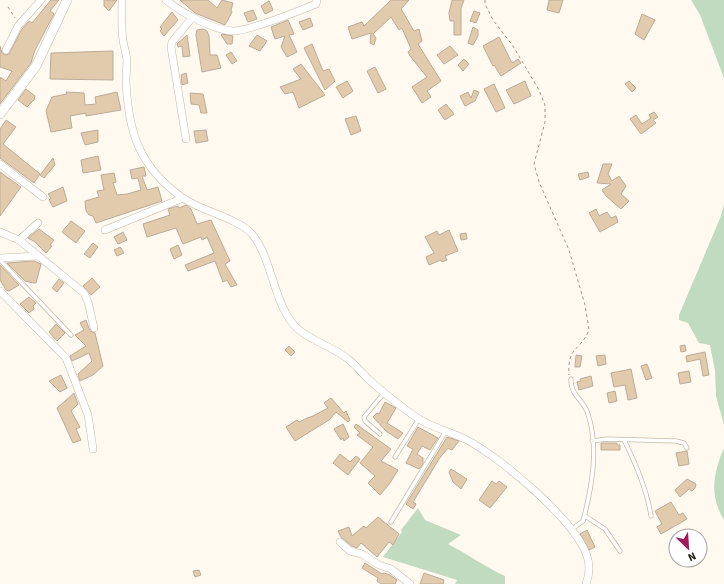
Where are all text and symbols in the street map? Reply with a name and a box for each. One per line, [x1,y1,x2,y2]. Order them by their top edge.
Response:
north arrow [668,528,708,568]
text: N [686,548,699,565]

